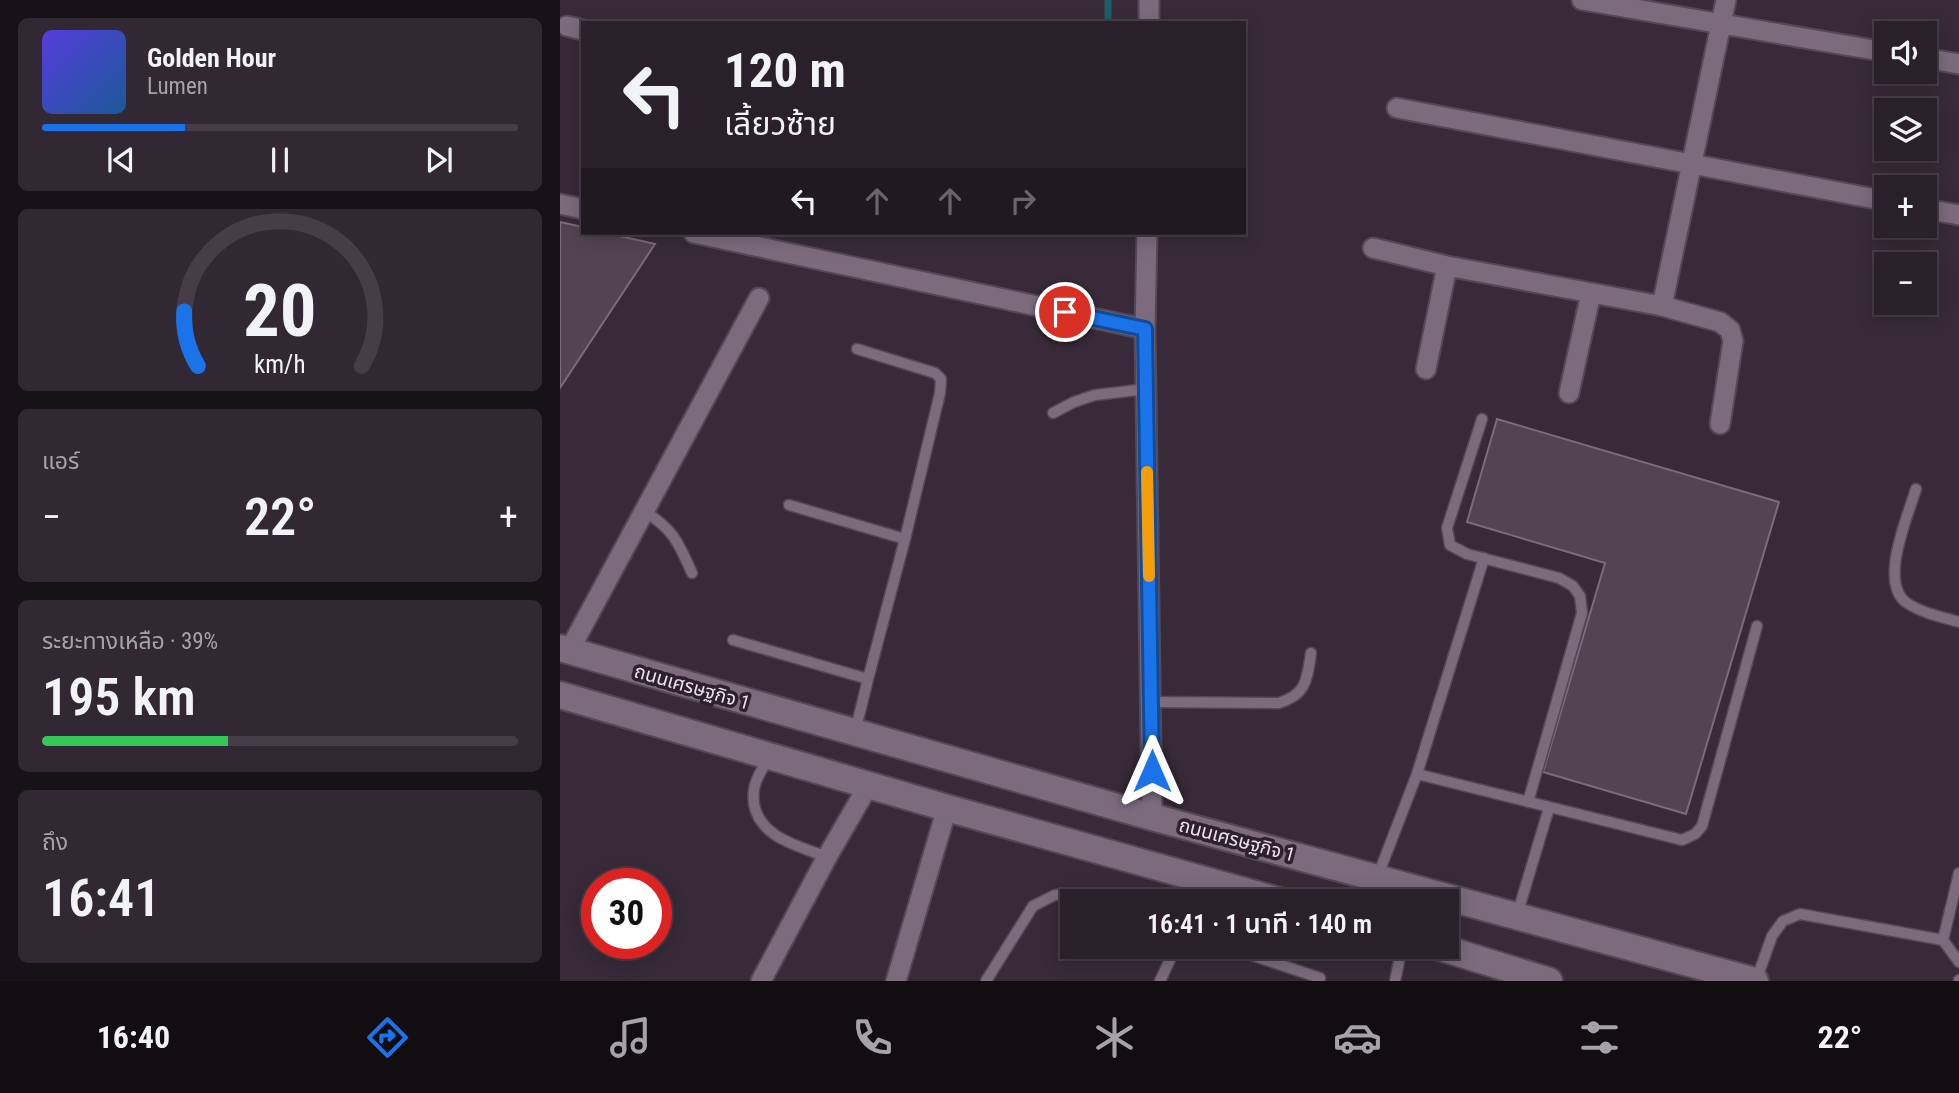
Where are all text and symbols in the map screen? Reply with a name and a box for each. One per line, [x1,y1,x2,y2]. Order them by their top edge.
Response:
map controls [1874,21,1937,315]
button: sound [1874,21,1937,84]
text: 120 m [724,42,846,99]
text: Golden Hour [147,43,276,73]
icon: left [609,49,700,140]
text: Lumen [147,73,208,100]
button: layers [1874,98,1937,161]
text: เลี้ยวซ้าย [724,105,836,143]
icon: previous [102,141,140,179]
icon: pause [261,141,299,179]
icon: next [420,141,458,179]
button: + [1874,175,1937,238]
icon: left [785,182,823,220]
icon: ahead [858,182,896,220]
icon: ahead [931,182,969,220]
icon: right [1004,182,1042,220]
button: − [1874,252,1937,315]
text: 20 [243,268,317,354]
pin [1035,282,1095,342]
icon: arrive [1046,293,1084,331]
text: km/h [254,350,306,379]
text: แอร์ [42,448,79,475]
text: 22° [244,487,316,548]
text: − [42,495,61,539]
text: + [499,495,518,539]
text: ระยะทางเหลือ · 39% [42,628,218,655]
street label: ถนนเศรษฐกิจ 1 [632,660,752,714]
text: 195 km [42,667,196,728]
position arrow [1115,734,1189,808]
street label: ถนนเศรษฐกิจ 1 [1176,813,1298,867]
text: ถึง [42,829,68,856]
text: 16:41 [42,868,160,929]
speed limit sign: 30 [581,868,672,959]
text: 16:41 · 1 นาที · 140 m [1147,909,1372,939]
icon: directions [363,1013,412,1062]
icon: music [606,1013,655,1062]
icon: phone [848,1013,897,1062]
icon: climate [1090,1013,1139,1062]
icon: car [1333,1013,1382,1062]
icon: filters [1575,1013,1624,1062]
text: 16:40 [97,1018,170,1056]
text: 22° [1818,1018,1862,1056]

